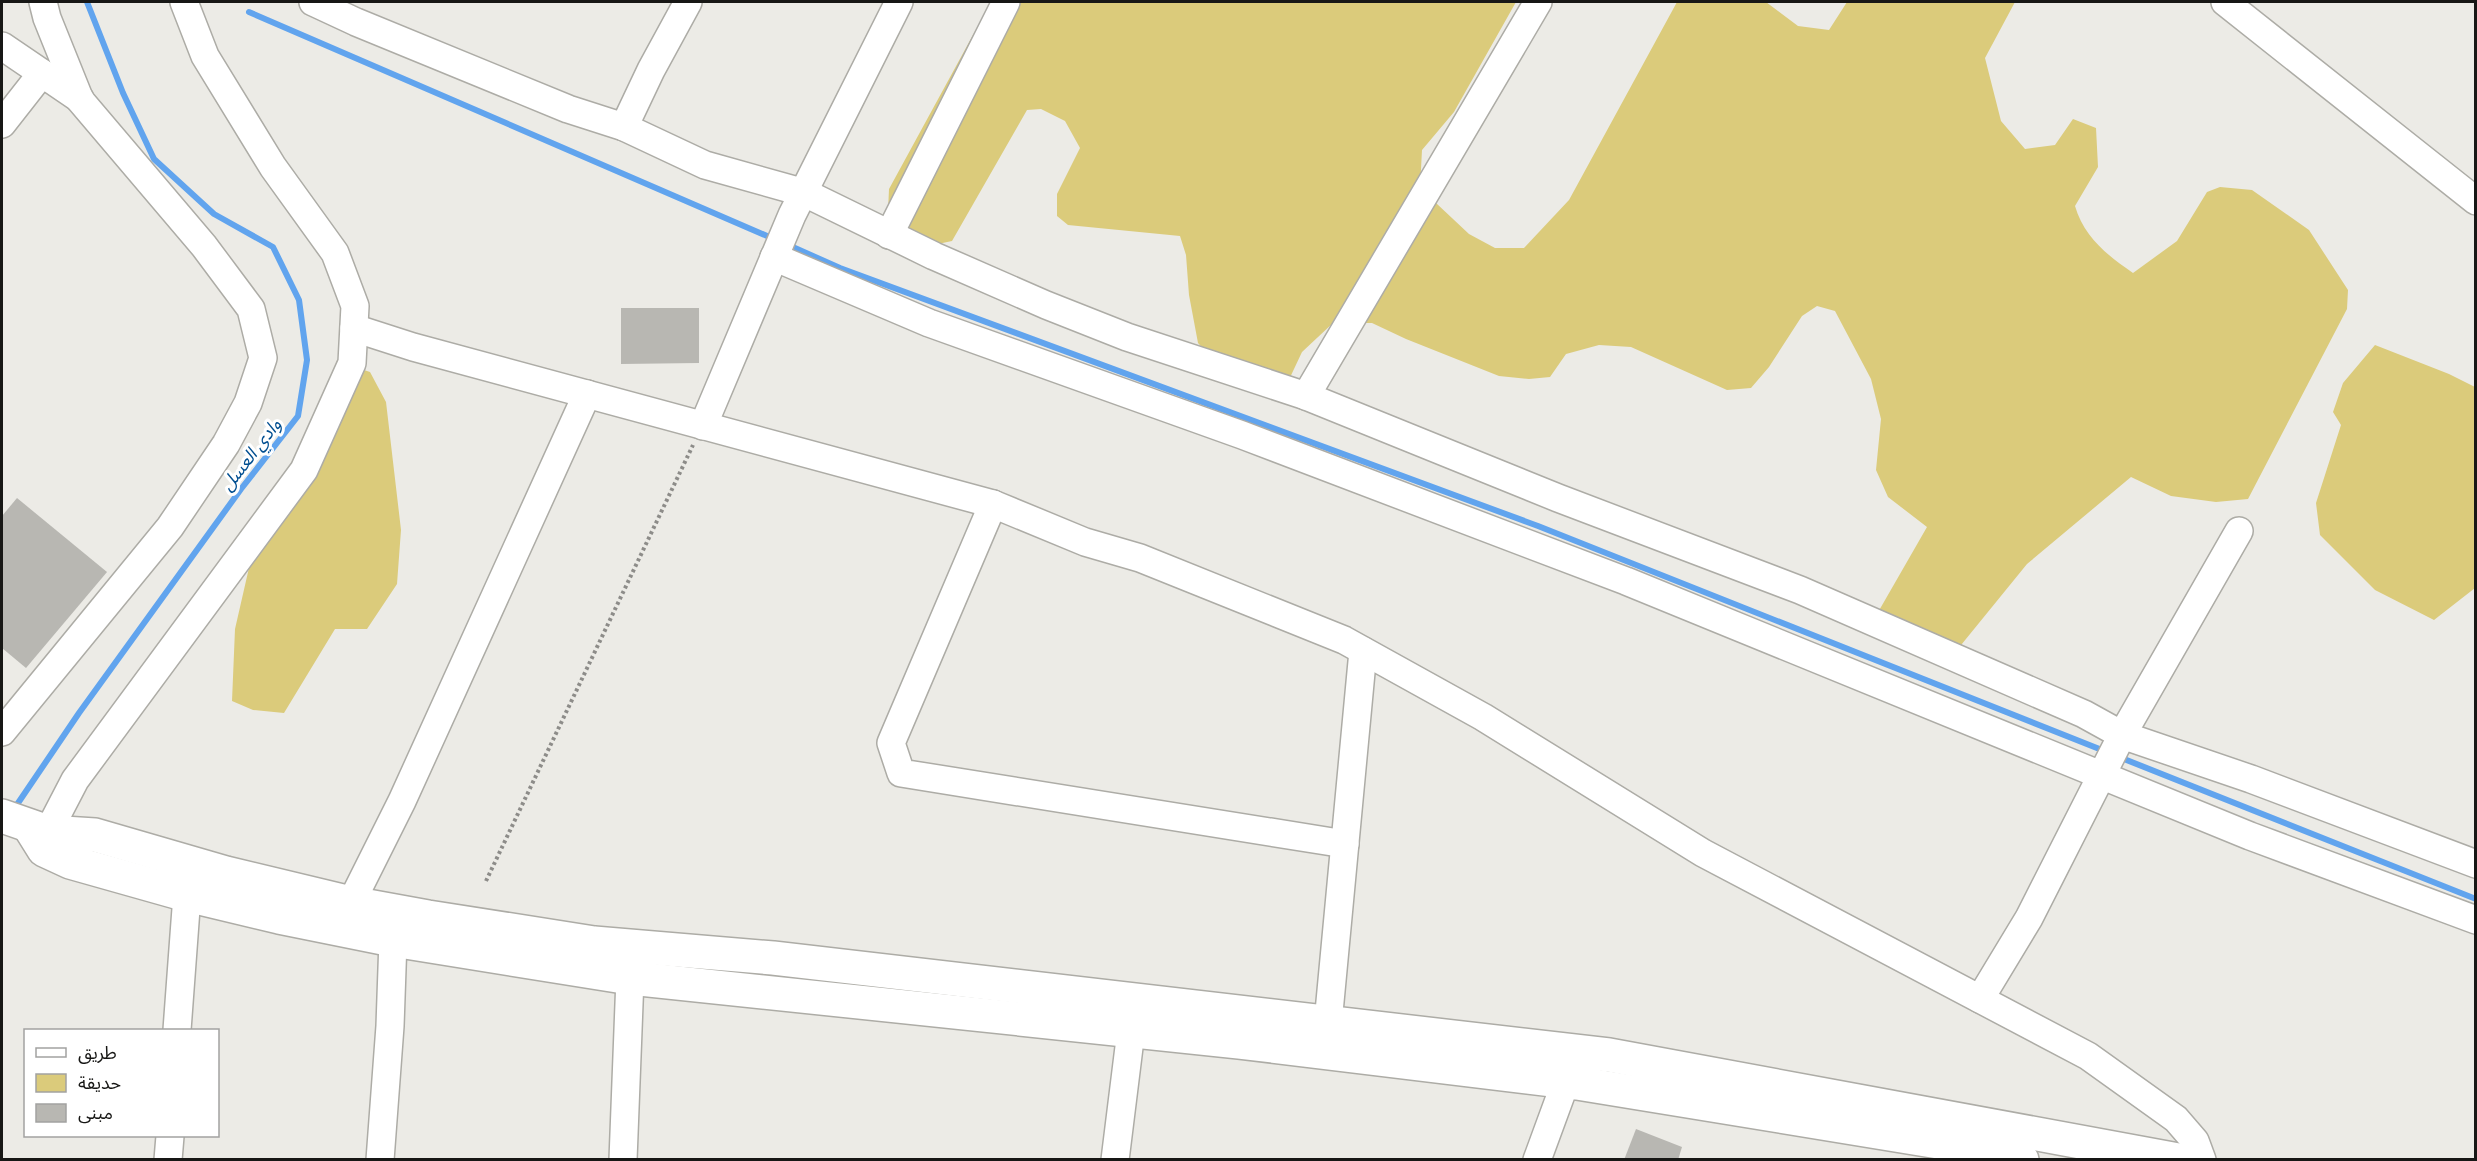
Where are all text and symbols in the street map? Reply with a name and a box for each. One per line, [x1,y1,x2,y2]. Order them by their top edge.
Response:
water label: وادي العسل [216,414,288,497]
legend [24,1029,219,1137]
text: طريق [78,1042,117,1064]
text: حديقة [78,1072,121,1092]
text: مبنى [78,1102,113,1124]

